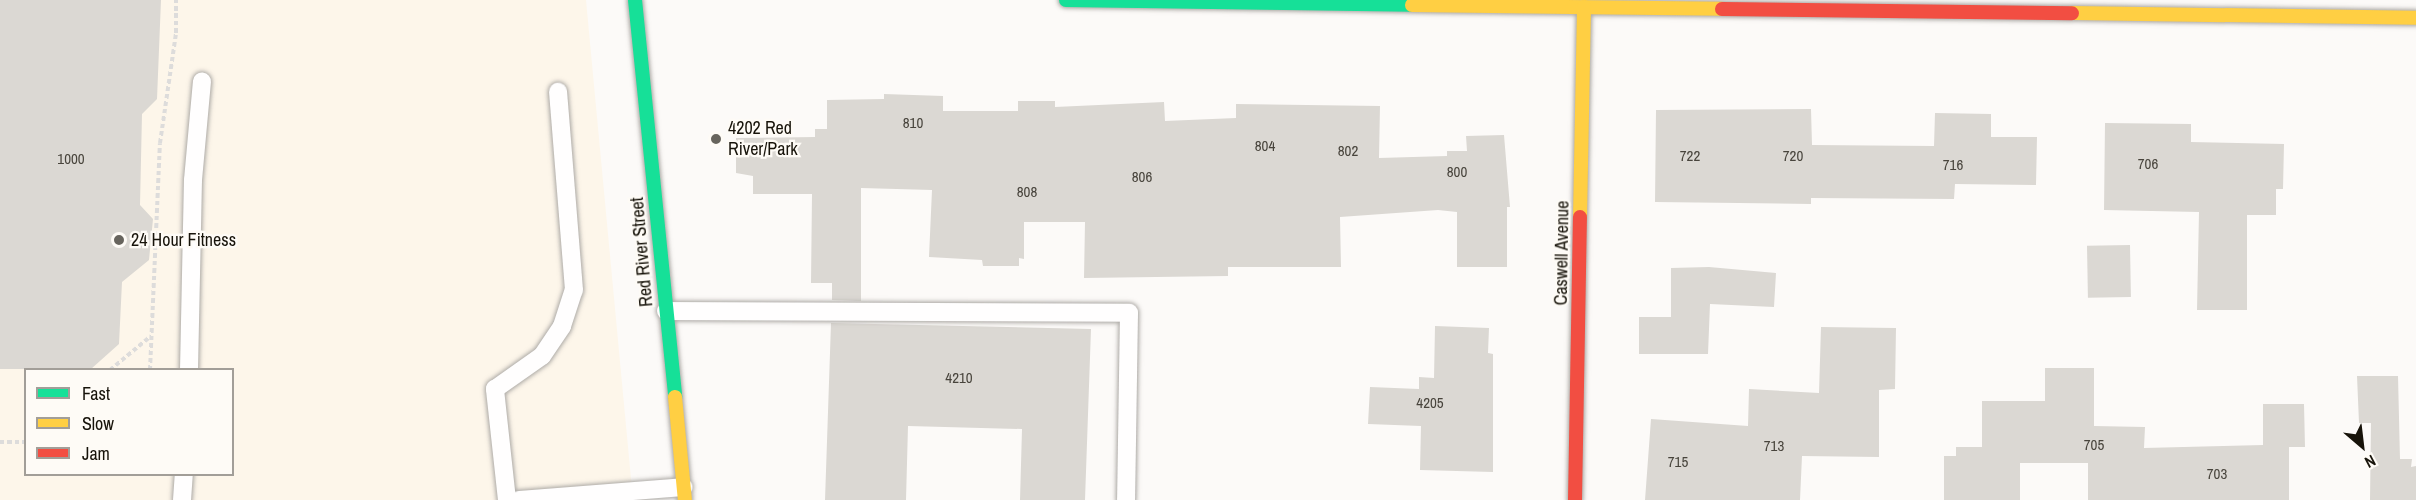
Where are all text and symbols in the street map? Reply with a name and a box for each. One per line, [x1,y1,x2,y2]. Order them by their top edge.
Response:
house number: 810 [903,114,923,132]
place label: 4202 Red River/Park [728,118,798,160]
marker: 4202 Red River/Park [709,132,723,146]
house number: 804 [1255,137,1275,155]
house number: 802 [1338,142,1358,160]
house number: 722 [1680,147,1700,165]
house number: 720 [1783,147,1803,165]
house number: 1000 [57,150,85,168]
house number: 706 [2138,155,2158,173]
house number: 716 [1943,156,1963,174]
house number: 800 [1447,163,1467,181]
house number: 806 [1132,168,1152,186]
house number: 808 [1017,183,1037,201]
street label: Red River Street [626,196,658,308]
street label: Caswell Avenue [1550,200,1574,306]
place label: 24 Hour Fitness [131,229,236,251]
marker: 24 Hour Fitness [112,233,126,247]
legend [24,368,234,476]
house number: 4210 [945,369,973,387]
text: Fast [82,381,110,406]
house number: 4205 [1416,394,1444,412]
text: Slow [82,411,114,436]
north arrow [2332,416,2392,476]
house number: 705 [2084,436,2104,454]
house number: 713 [1764,437,1784,455]
text: Jam [82,441,110,466]
text: N [2361,450,2380,474]
house number: 715 [1668,453,1688,471]
house number: 703 [2207,465,2227,483]

